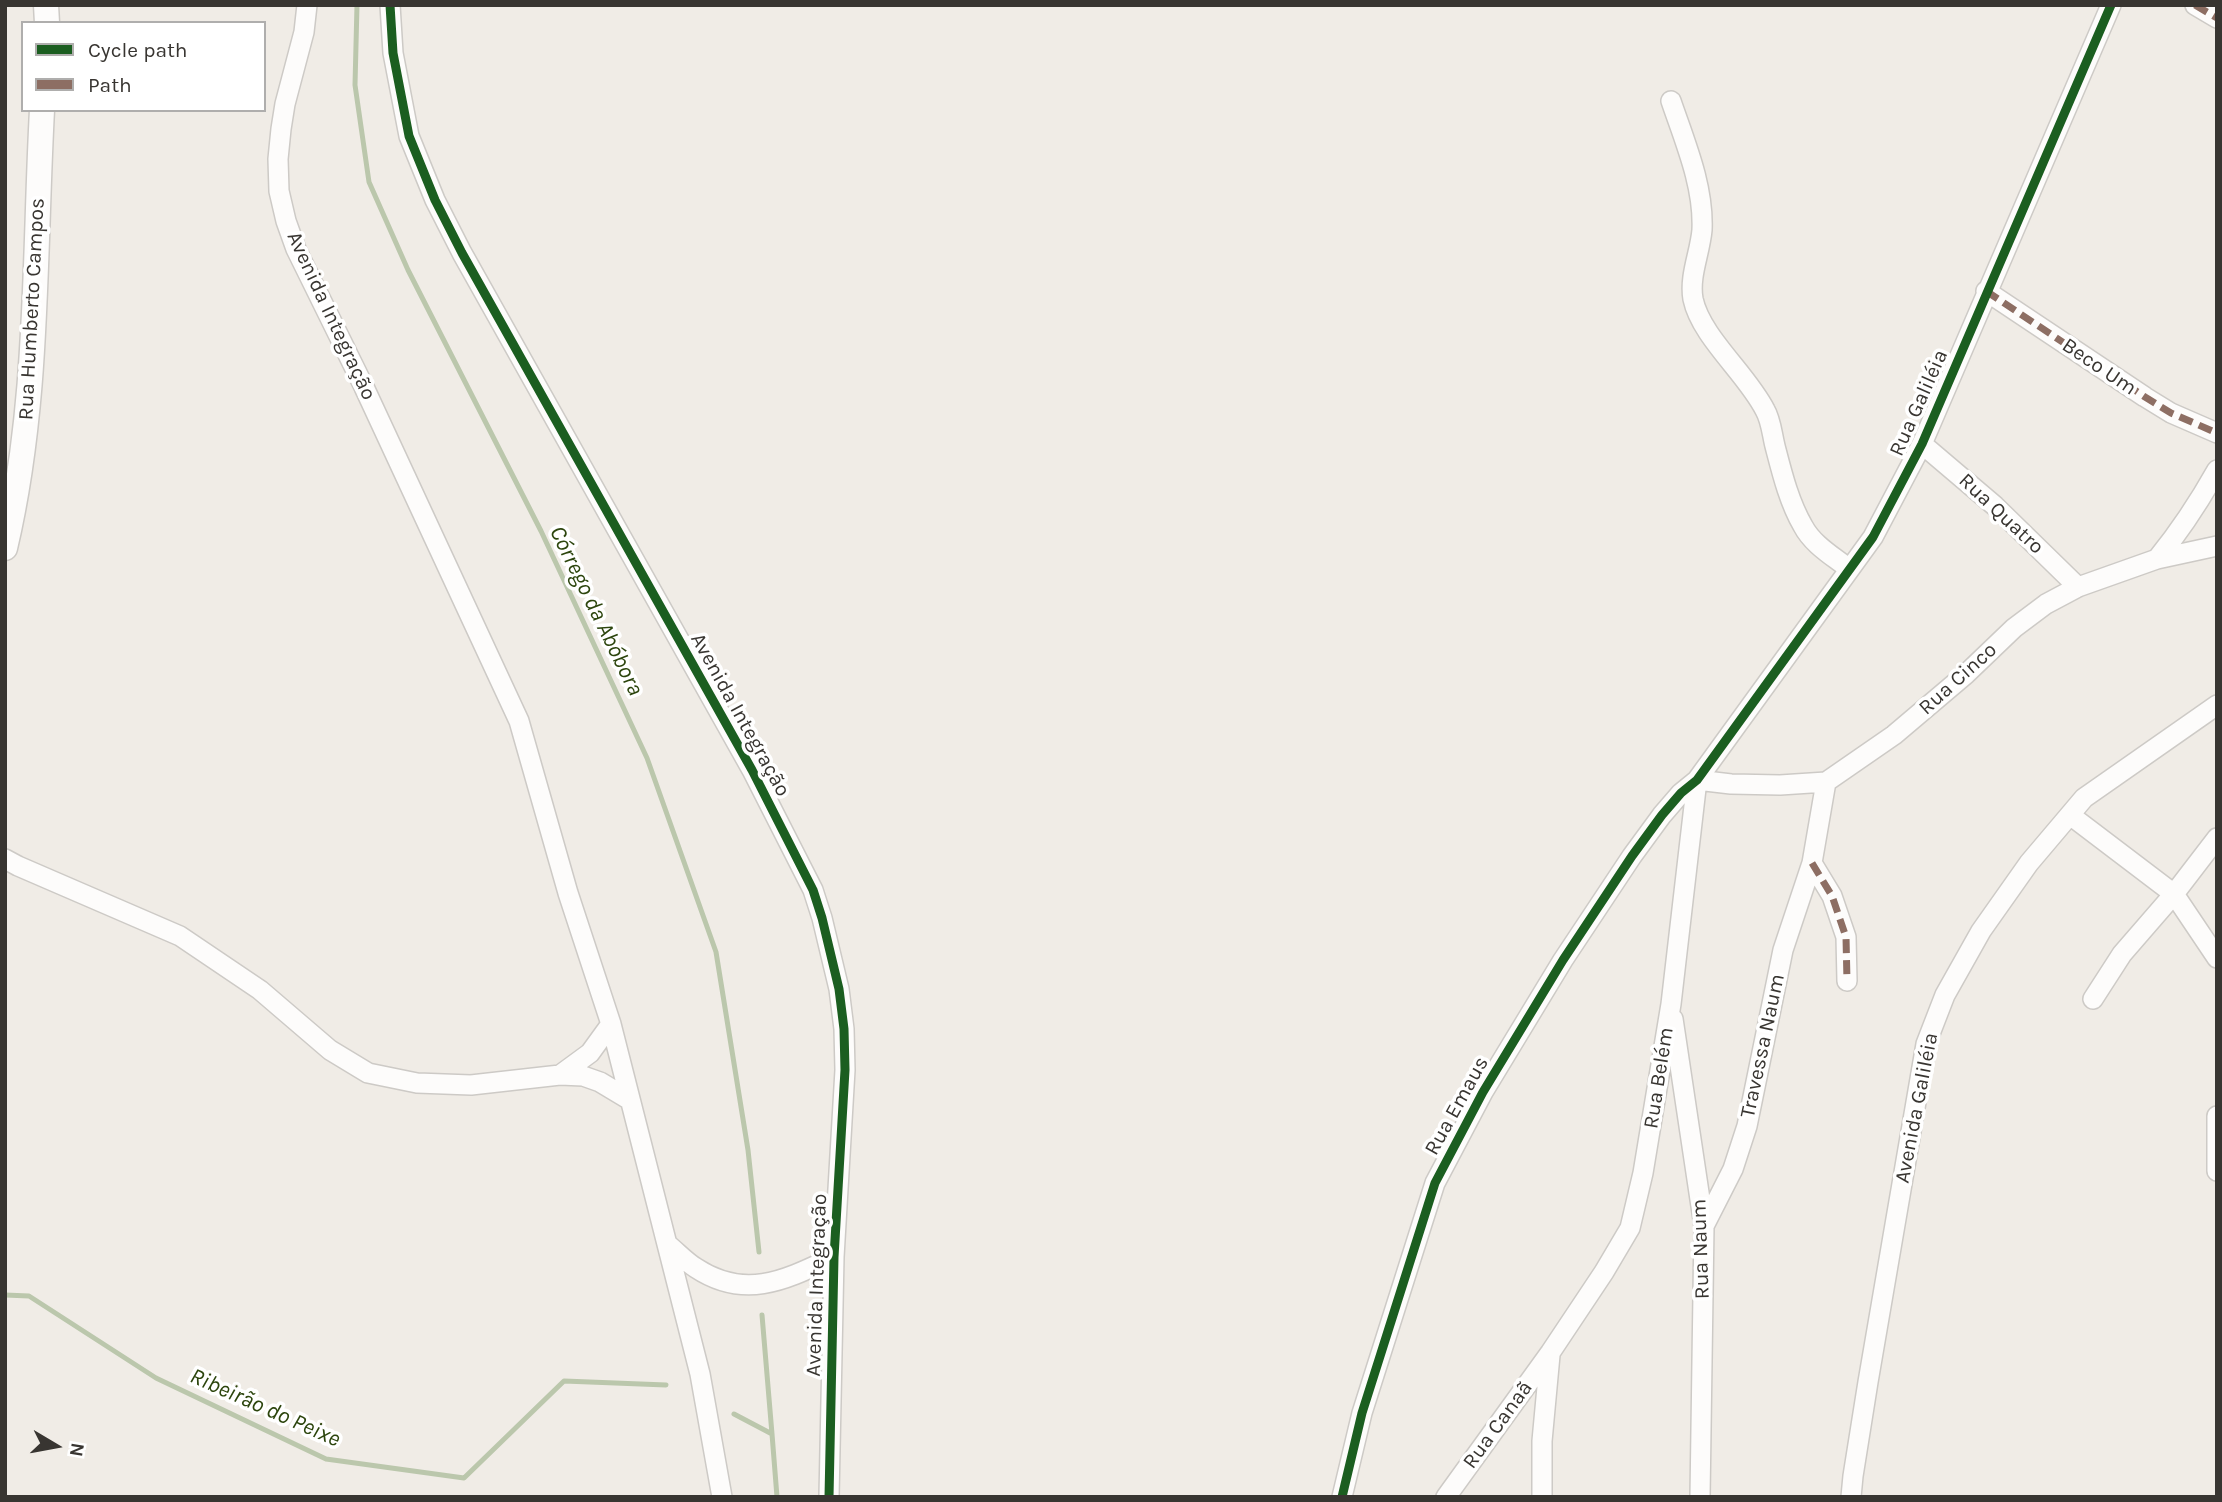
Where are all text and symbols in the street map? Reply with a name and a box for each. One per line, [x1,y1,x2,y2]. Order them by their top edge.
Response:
legend [21,21,266,112]
text: Cycle path [88,38,188,62]
text: Path [88,73,132,97]
street label: Rua Humberto Campos [14,197,50,421]
street label: Avenida Integração [281,228,381,404]
street label: Beco Um [2057,333,2141,401]
street label: Rua Galiléia [1884,346,1954,460]
street label: Rua Quatro [1953,468,2049,560]
water label: Córrego da Abóbora [543,522,649,700]
street label: Avenida Integração [685,629,795,801]
street label: Rua Cinco [1914,637,2002,721]
street label: Travessa Naum [1735,972,1791,1120]
street label: Rua Belém [1639,1026,1679,1130]
street label: Avenida Galiléia [1890,1031,1944,1185]
street label: Rua Emaus [1420,1052,1494,1160]
street label: Avenida Integração [801,1193,833,1377]
street label: Rua Naum [1687,1198,1715,1300]
water label: Ribeirão do Peixe [186,1363,344,1453]
street label: Rua Canaã [1458,1376,1538,1474]
north arrow [21,1411,91,1481]
text: N [65,1441,89,1458]

